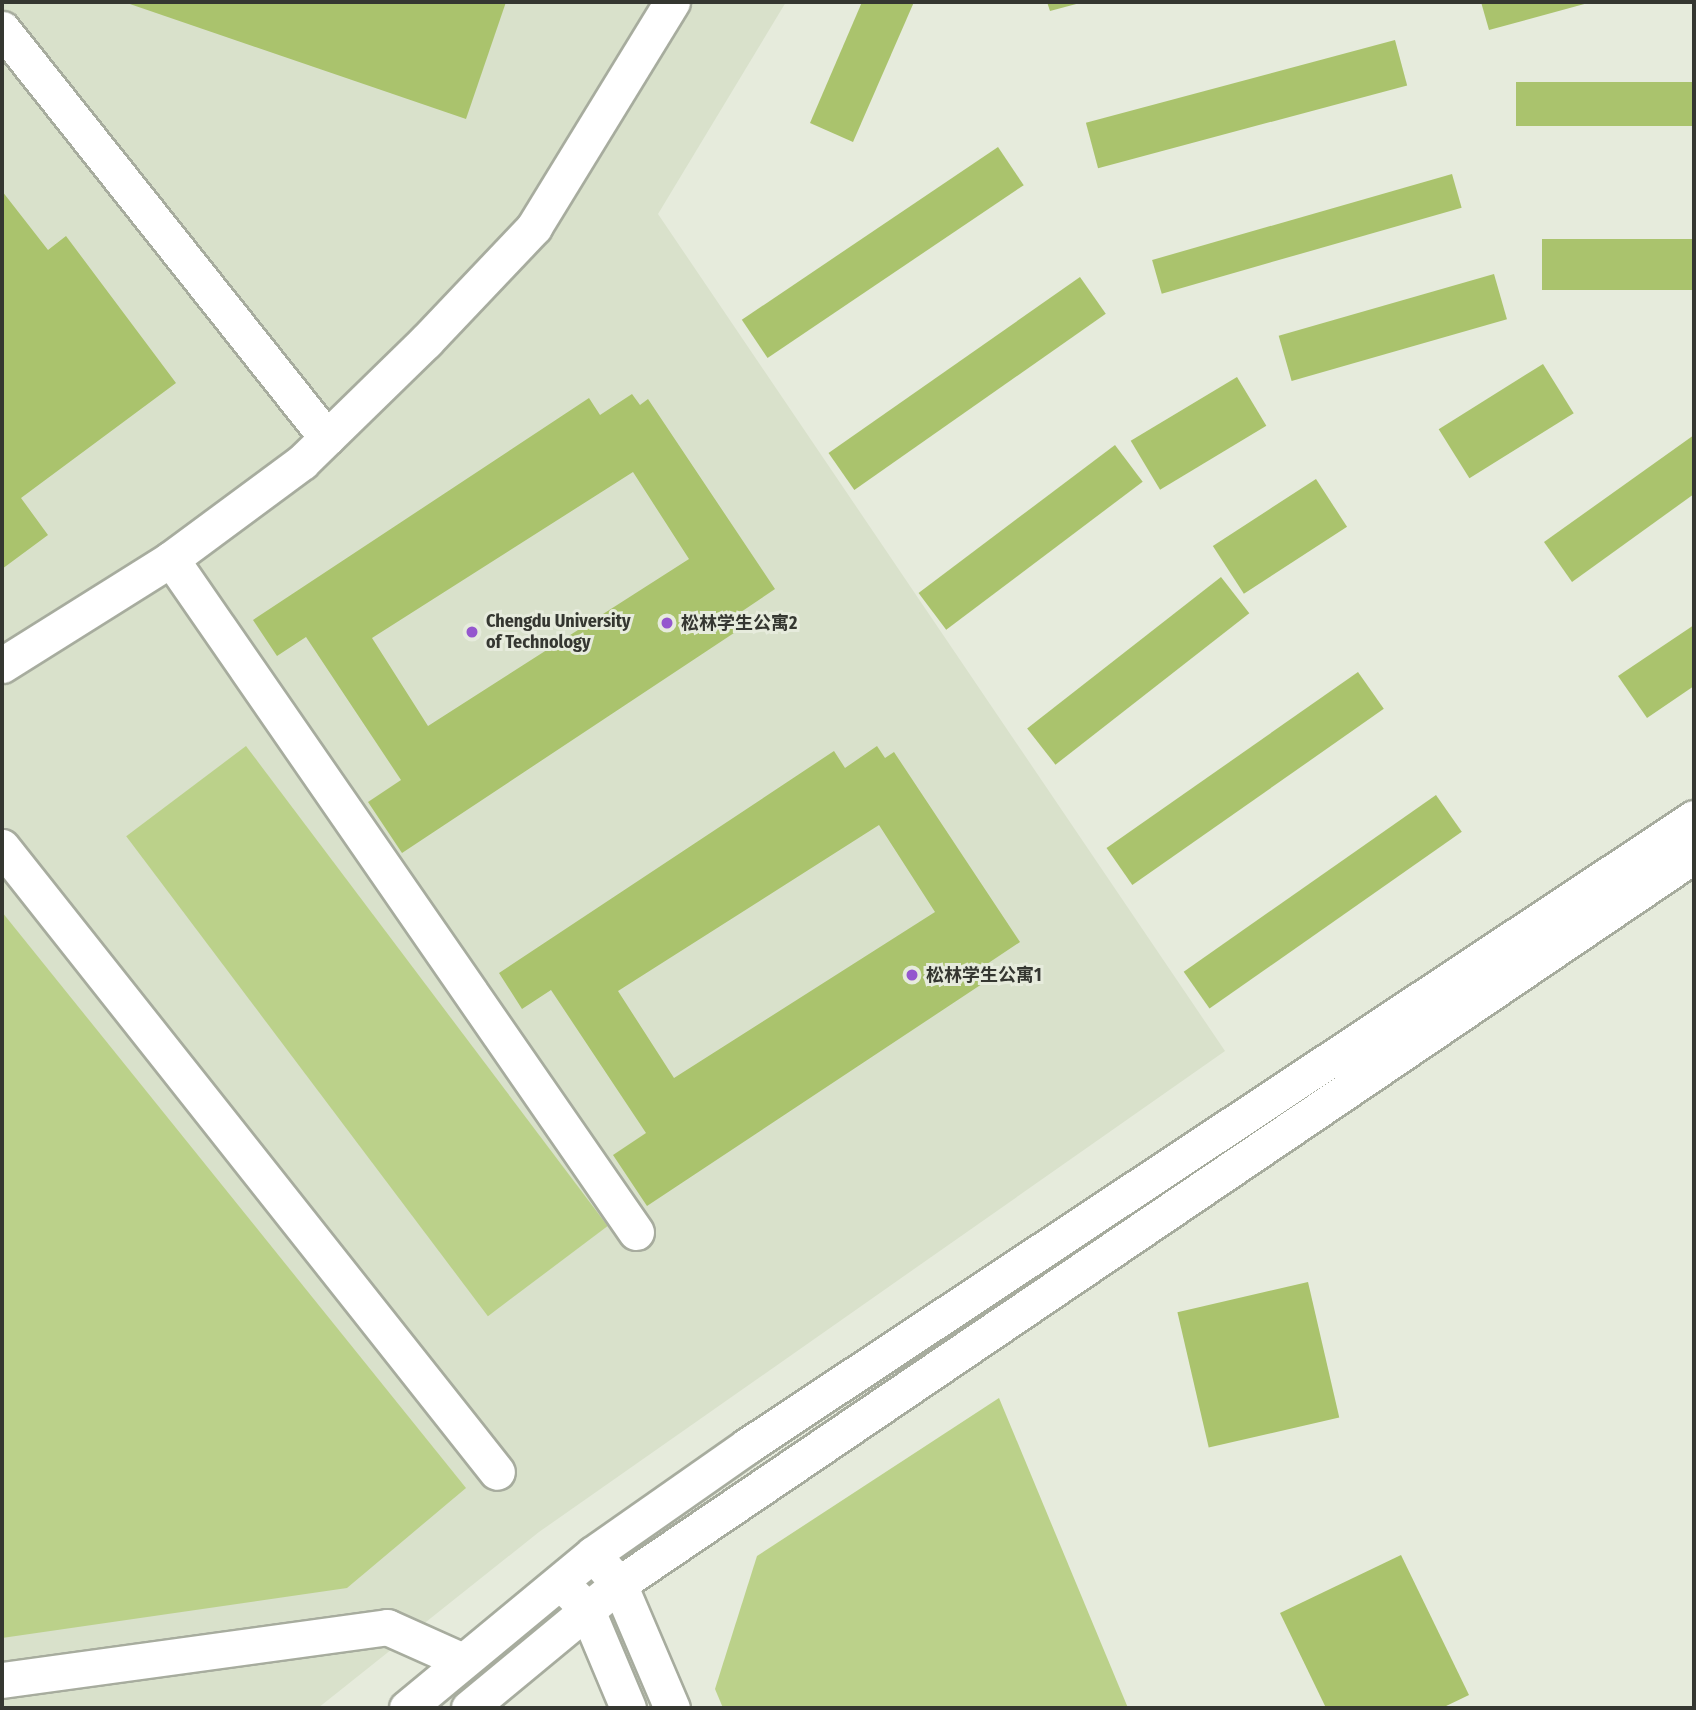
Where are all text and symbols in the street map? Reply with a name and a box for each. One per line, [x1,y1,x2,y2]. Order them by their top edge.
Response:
place label: Chengdu University of Technology [486,611,631,654]
place label: 松林学生公寓2 [681,612,797,634]
marker: 松林学生公寓2 [659,615,675,631]
marker: Chengdu University of Technology [464,624,480,640]
place label: 松林学生公寓1 [926,964,1042,986]
marker: 松林学生公寓1 [904,967,920,983]

